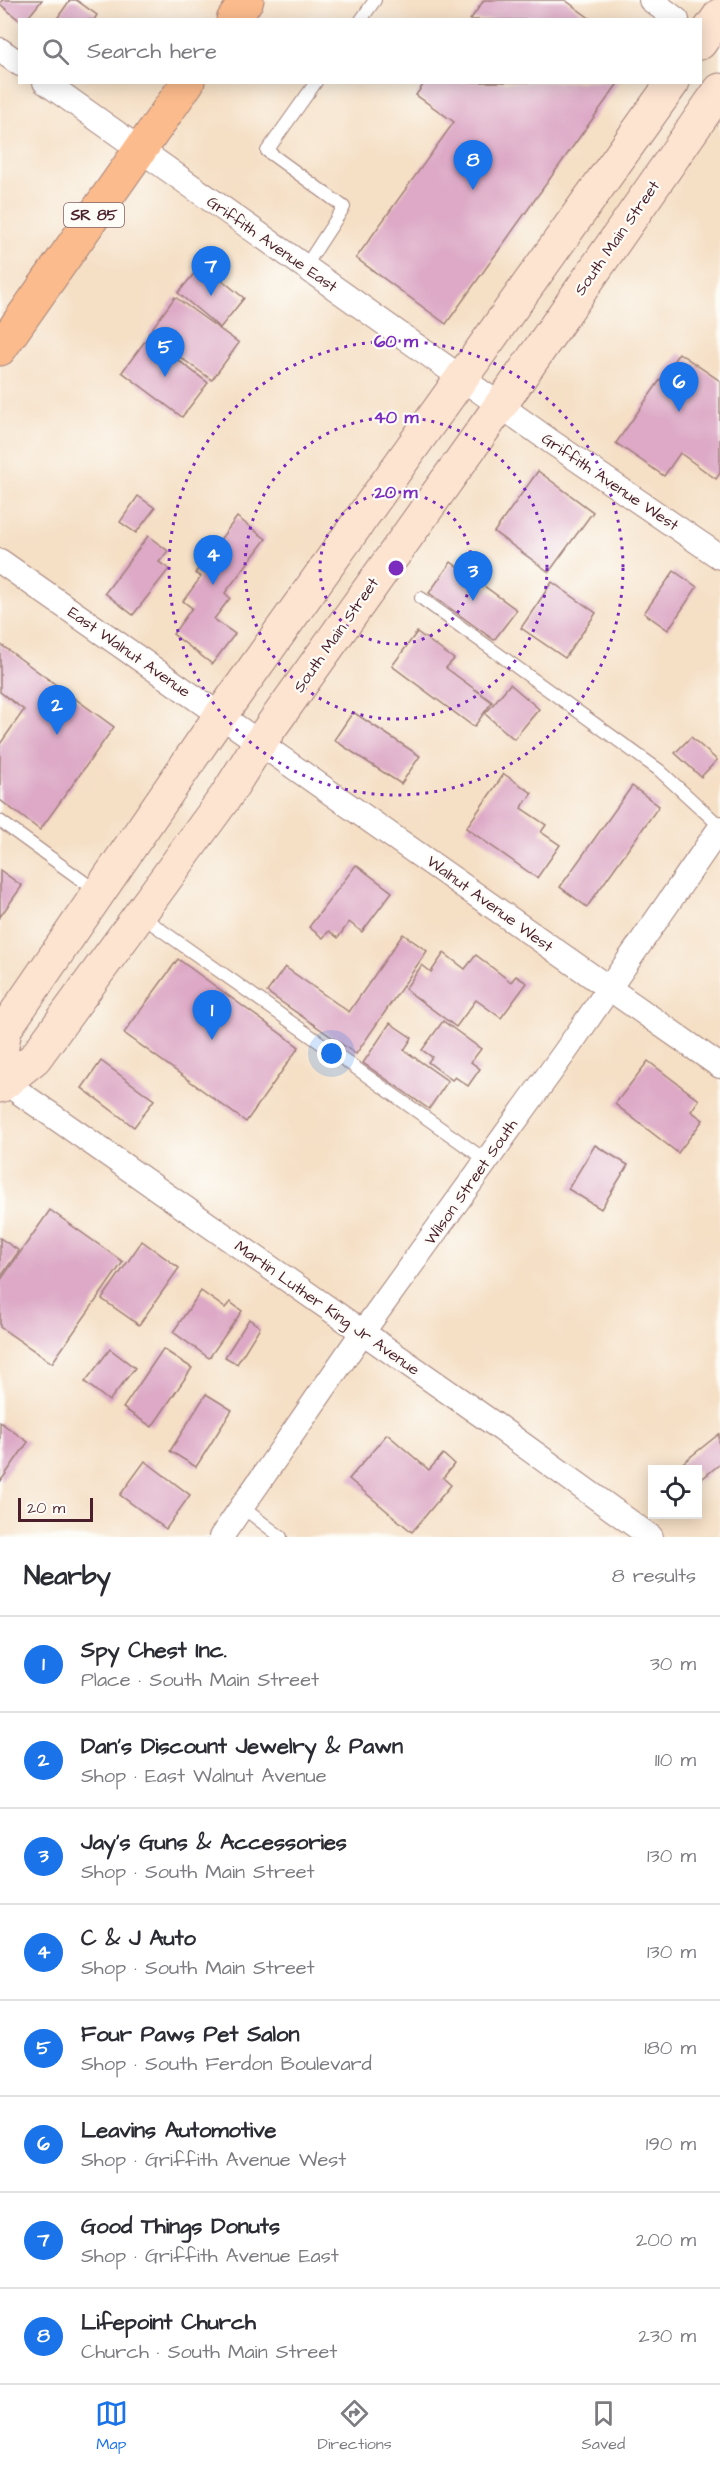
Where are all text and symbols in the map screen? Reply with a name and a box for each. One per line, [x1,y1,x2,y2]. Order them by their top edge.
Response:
search box [18,18,702,84]
icon: search [39,35,72,68]
text: Search here [87,36,217,67]
pin: 8 [454,140,492,190]
street label: South Main Street [569,176,665,300]
street label: Griffith Avenue East [202,191,342,298]
road number: SR 85 [64,203,124,227]
pin: 7 [192,246,230,296]
pin: 5 [146,328,184,377]
text: 60 m [374,329,419,354]
pin: 6 [660,362,698,412]
text: 40 m [374,405,419,430]
street label: Griffith Avenue West [537,428,683,536]
text: 20 m [374,480,418,505]
pin: 4 [194,536,232,585]
pin: 3 [454,552,492,601]
centre of rings [386,558,406,578]
street label: South Main Street [288,573,384,697]
street label: East Walnut Avenue [63,601,195,703]
pin: 2 [38,686,76,735]
street label: Walnut Avenue West [422,851,558,958]
pin: 1 [192,990,232,1040]
your location [317,1039,346,1068]
street label: Wilson Street South [419,1115,523,1249]
street label: Martin Luther King Jr Avenue [229,1235,424,1382]
map controls [648,1465,702,1519]
button: locate [648,1465,702,1519]
scale bar [18,1495,93,1522]
text: 20 m [27,1497,65,1519]
text: Nearby [24,1558,111,1594]
text: 8 results [612,1562,696,1590]
text: Spy Chest Inc. [81,1635,227,1666]
text: 1 [42,1650,45,1678]
text: 30 m [650,1650,696,1678]
text: Place · South Main Street [81,1666,319,1694]
text: Dan's Discount Jewelry & Pawn [81,1731,403,1762]
text: 2 [38,1746,49,1774]
text: 110 m [655,1746,696,1774]
text: Shop · East Walnut Avenue [81,1762,326,1790]
text: Jay's Guns & Accessories [81,1827,347,1858]
text: 3 [38,1842,49,1870]
text: 130 m [647,1842,696,1870]
text: Shop · South Main Street [81,1858,315,1886]
text: C & J Auto [81,1923,196,1954]
text: 4 [37,1938,50,1966]
text: 130 m [647,1938,696,1966]
text: Shop · South Main Street [81,1954,315,1982]
text: Four Paws Pet Salon [81,2019,299,2050]
text: 5 [36,2034,51,2062]
text: 180 m [644,2034,696,2062]
text: Shop · South Ferdon Boulevard [81,2050,372,2078]
text: Leavins Automotive [81,2115,277,2146]
text: 6 [37,2130,50,2158]
text: 190 m [646,2130,696,2158]
text: Shop · Griffith Avenue West [81,2146,346,2174]
text: Good Things Donuts [81,2211,280,2242]
text: 7 [37,2226,50,2254]
text: 200 m [636,2226,696,2254]
text: Shop · Griffith Avenue East [81,2242,339,2270]
text: Lifepoint Church [81,2307,256,2338]
text: 8 [37,2322,50,2350]
text: 230 m [638,2322,696,2350]
text: Church · South Main Street [81,2338,337,2366]
tab: Map [95,2397,128,2455]
tab: Directions [318,2397,392,2455]
tab: Saved [582,2397,625,2455]

